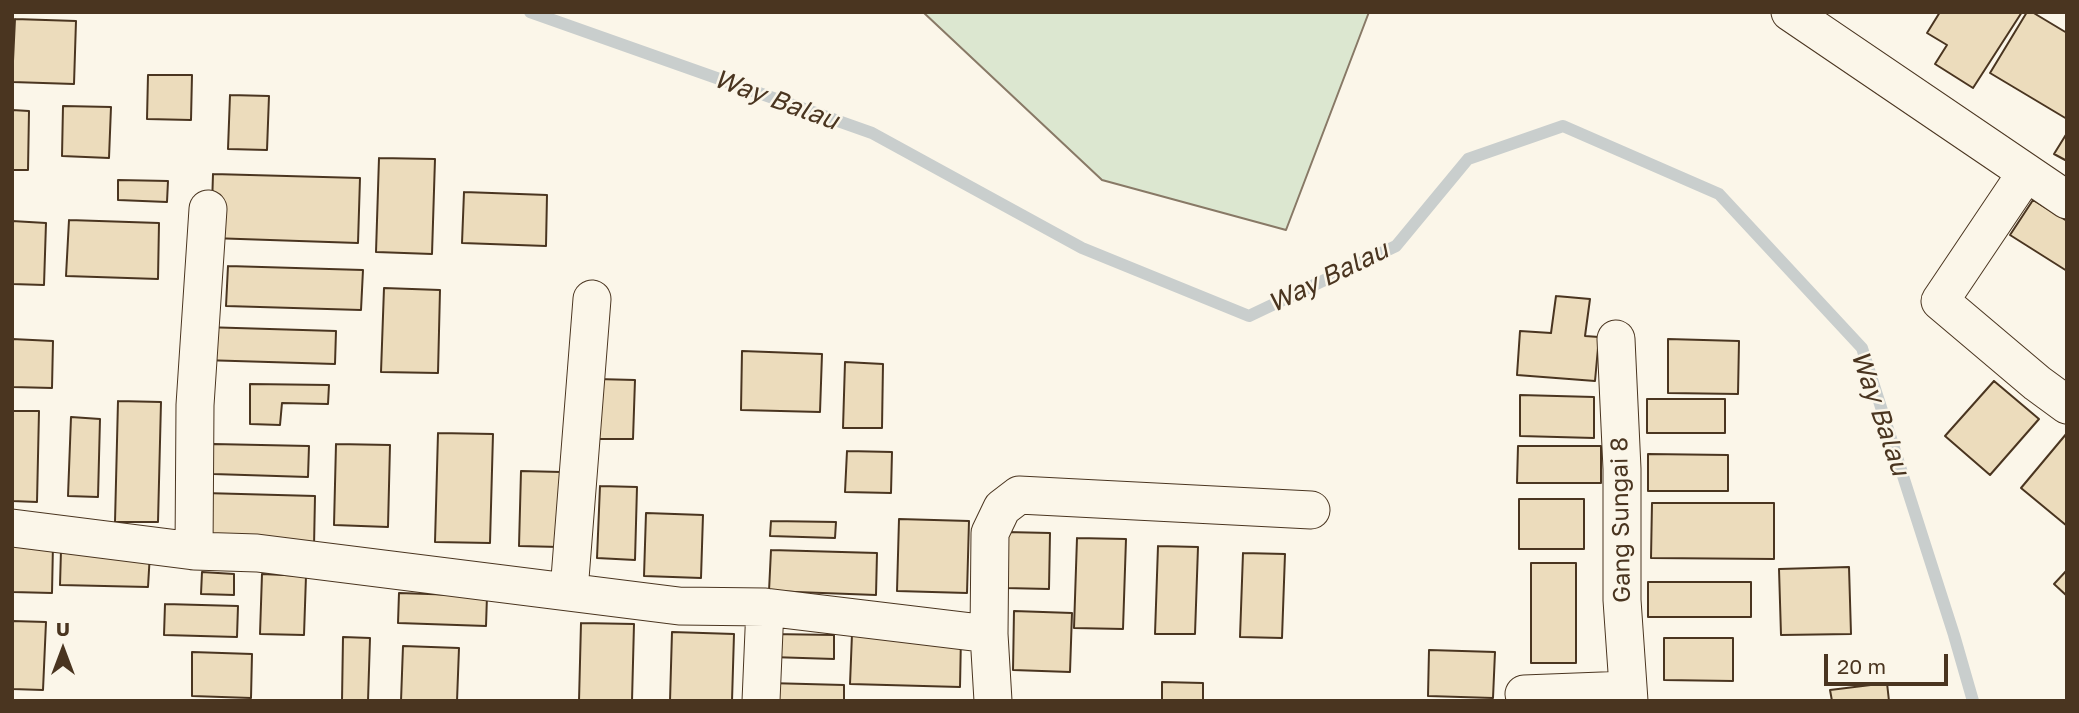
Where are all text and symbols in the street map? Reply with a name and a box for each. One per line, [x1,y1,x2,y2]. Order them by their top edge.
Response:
water label: Way Balau [710,63,842,137]
water label: Way Balau [1263,234,1393,320]
water label: Way Balau [1844,346,1916,480]
street label: Gang Sungai 8 [1605,437,1637,603]
north arrow [28,615,98,685]
text: U [56,617,70,640]
scale bar [1827,640,1951,684]
text: 20 m [1837,653,1886,679]

